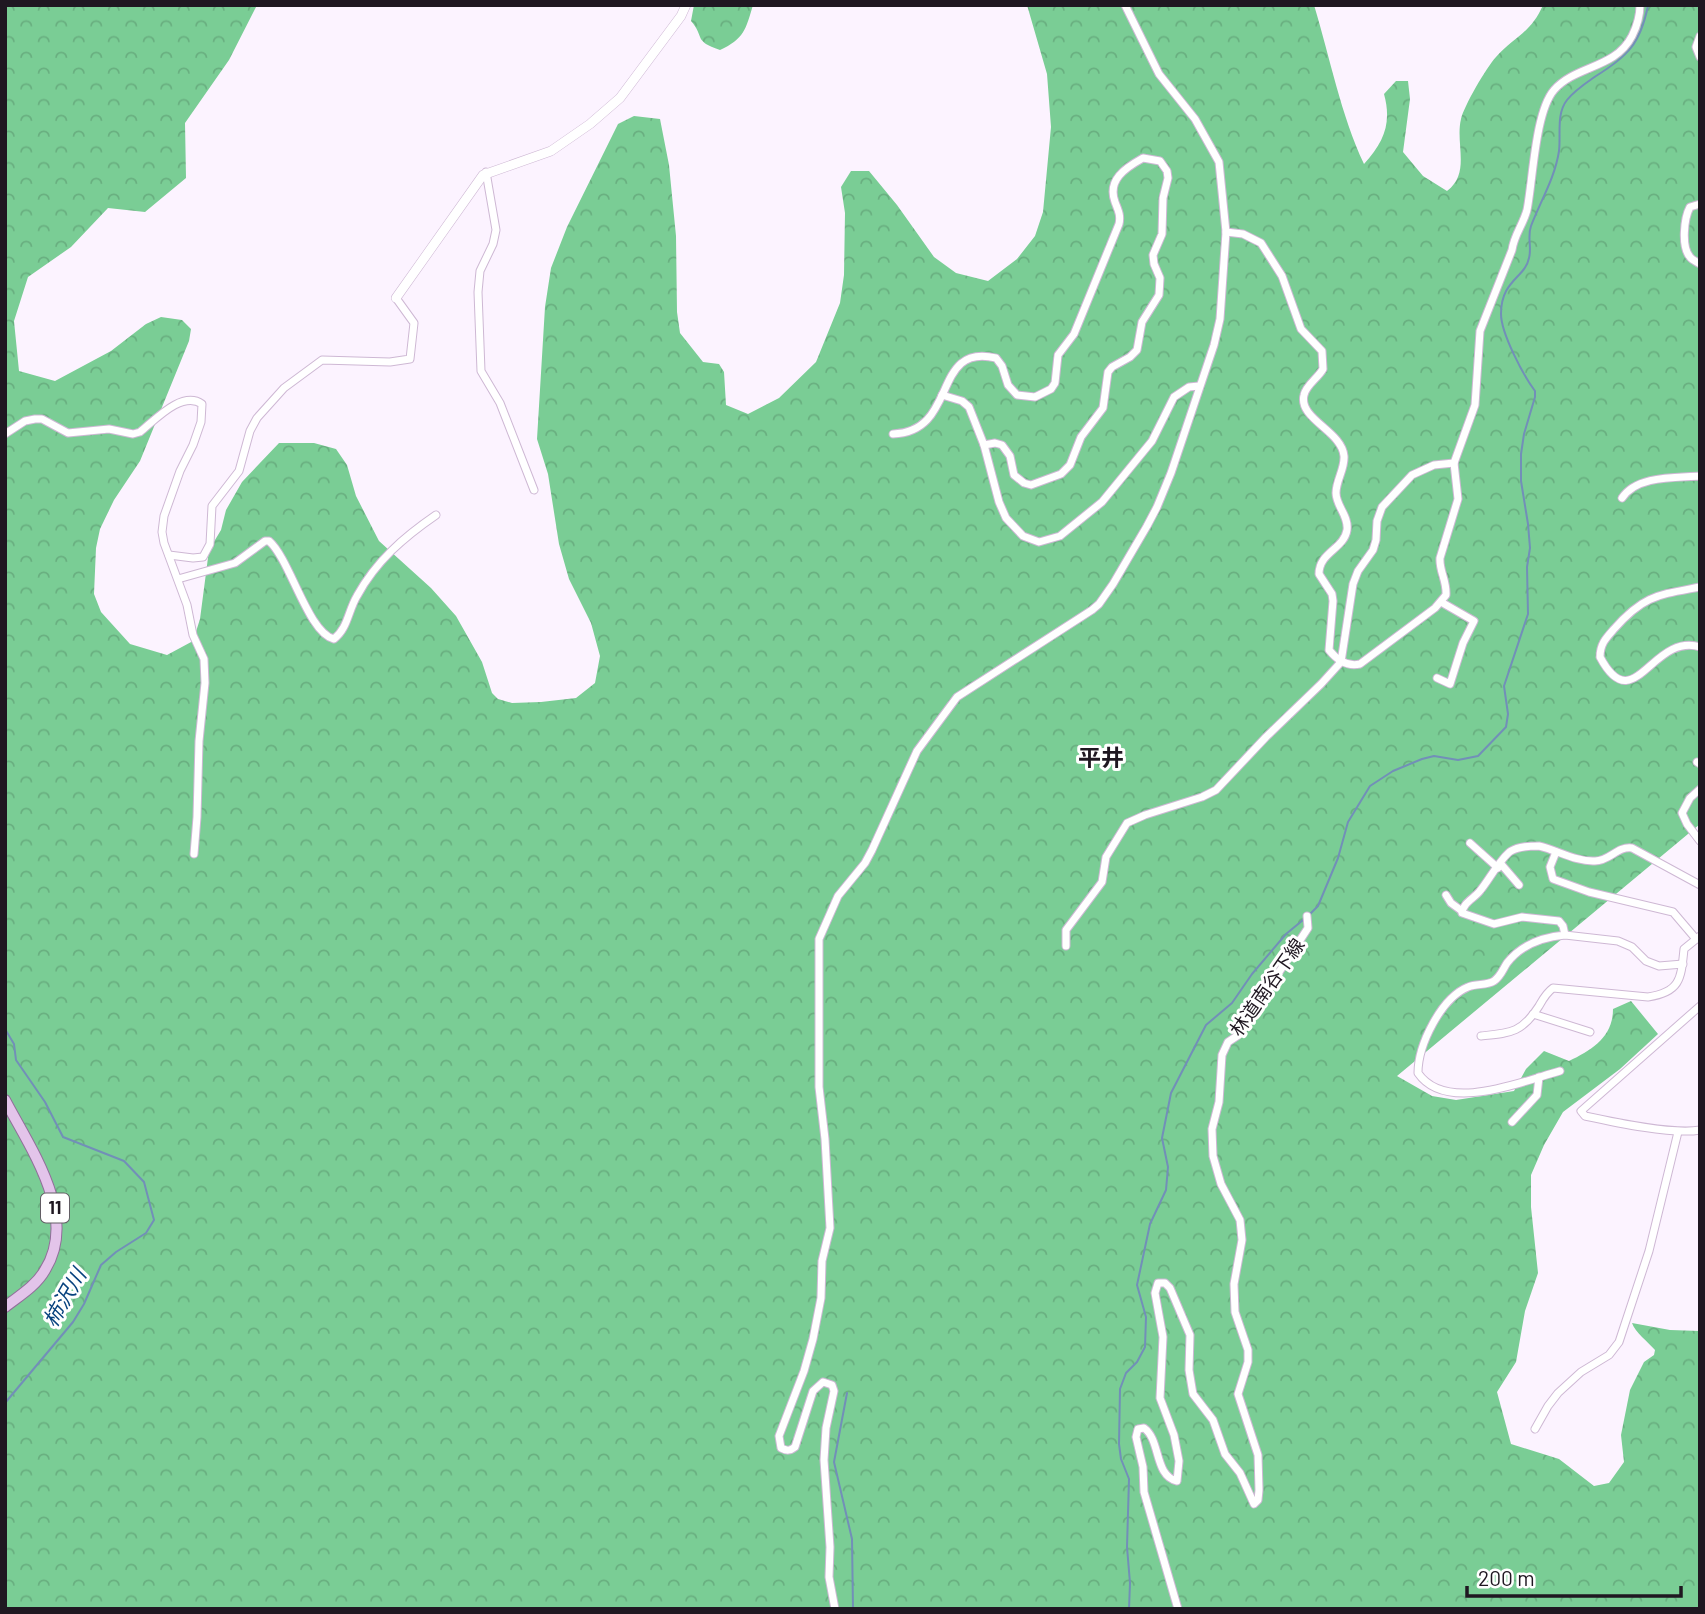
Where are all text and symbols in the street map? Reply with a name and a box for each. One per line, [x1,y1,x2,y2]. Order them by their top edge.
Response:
district label: 平井 [1078,743,1124,771]
street label: 林道南谷下線 [1224,933,1309,1040]
road number: 11 [41,1194,69,1223]
water label: 柿沢川 [37,1262,91,1331]
scale bar [1467,1554,1680,1598]
text: 200 m [1478,1565,1535,1590]

